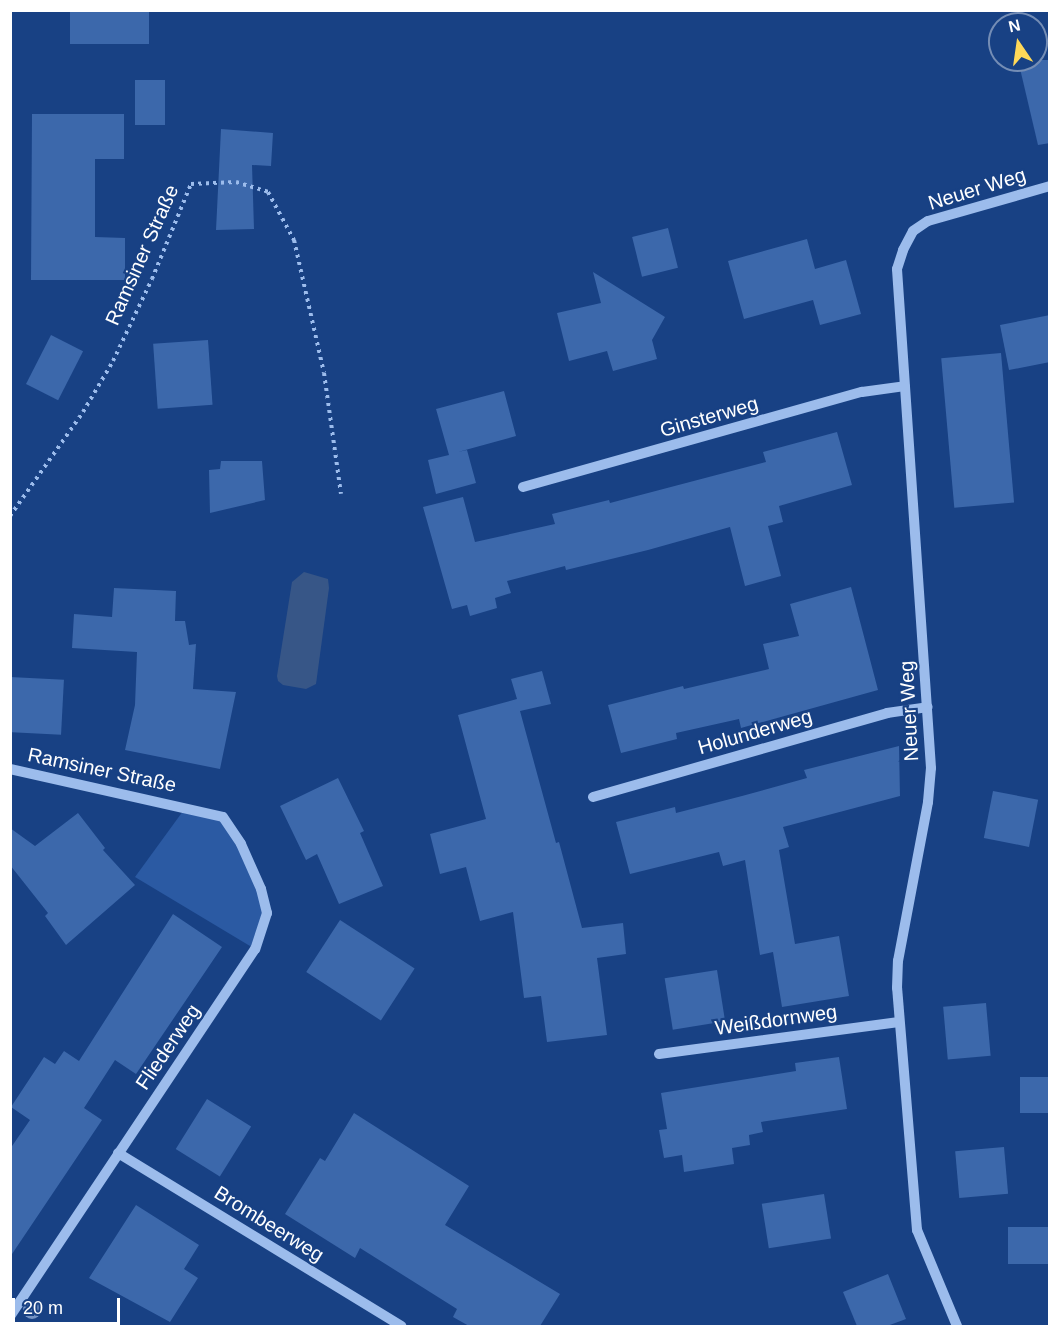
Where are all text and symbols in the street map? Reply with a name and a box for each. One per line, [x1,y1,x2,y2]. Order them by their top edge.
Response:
north arrow [988,12,1048,72]
text: N [1007,16,1022,36]
street label: Neuer Weg [925,163,1029,215]
street label: Ramsiner Straße [100,181,184,329]
street label: Ginsterweg [657,392,761,442]
street label: Neuer Weg [894,660,924,762]
street label: Holunderweg [695,704,815,760]
street label: Ramsiner Straße [26,743,178,797]
street label: Fliederweg [131,1000,205,1094]
street label: Weißdornweg [713,1000,839,1040]
street label: Brombeerweg [210,1181,328,1267]
scale bar [15,1286,123,1324]
text: 20 m [23,1298,63,1318]

